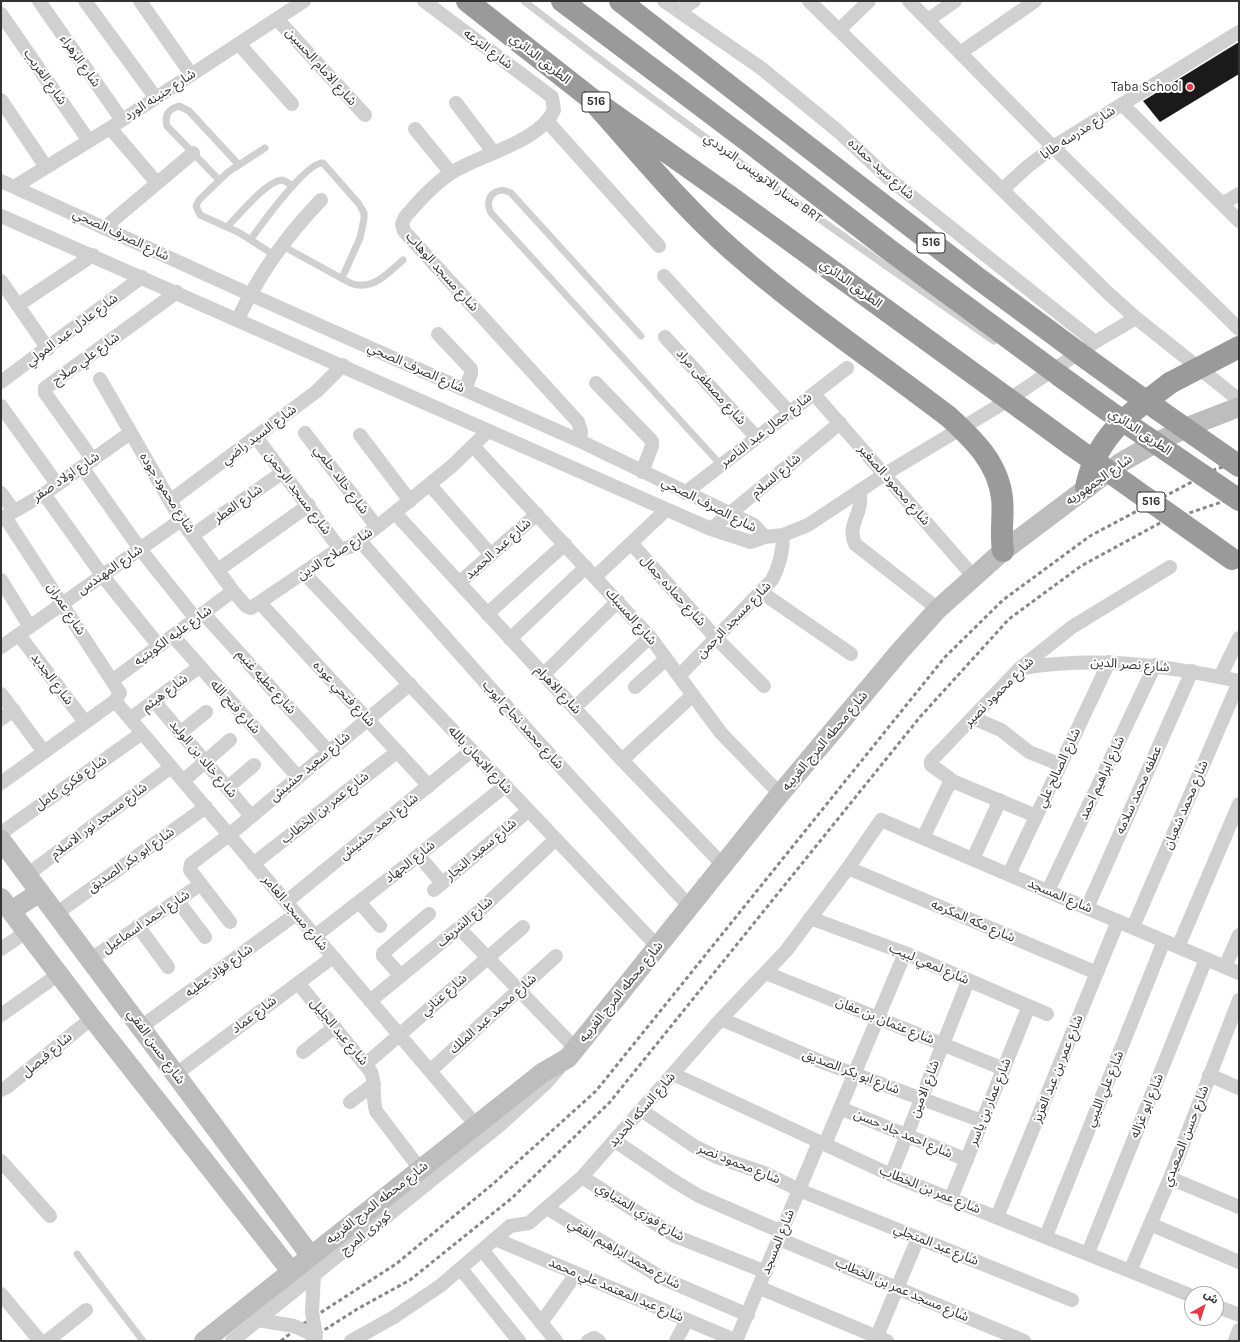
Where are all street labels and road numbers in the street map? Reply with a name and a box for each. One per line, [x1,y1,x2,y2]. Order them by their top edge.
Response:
street label: شارع الامام الحسين [282,25,360,109]
street label: شارع الترعه [460,25,516,73]
street label: الطريق الدائري [506,30,574,88]
street label: شارع الزهراء [56,32,104,90]
street label: شارع الغريب [20,46,70,108]
street label: شارع جنينه الورد [121,66,199,124]
road number: 516 [582,92,610,112]
street label: شارع مدرسه طابا [1038,103,1118,163]
street label: مسار الاتوبيس الترددي BRT [701,130,825,226]
street label: شارع سيد حماده [845,135,917,203]
street label: شارع الصرف الصحي [70,206,172,264]
street label: شارع مسجد الوهاب [402,229,482,315]
road number: 516 [917,233,945,253]
street label: الطريق الدائري [817,256,885,312]
street label: شارع عادل عبد المولي [23,290,121,370]
street label: شارع علي صلاح [49,329,123,389]
street label: شارع الصرف الصحي [365,340,467,396]
street label: شارع مصطفى مراد [673,346,749,428]
street label: شارع جمال عبد الناصر [717,389,815,471]
street label: شارع السيد راضي [219,402,299,468]
street label: الطريق الدائري [1105,405,1175,459]
street label: شارع محمود الصغير [855,441,933,529]
street label: شارع خالد حلمي [310,443,372,517]
street label: شارع مسجد الرحمن [262,448,334,538]
street label: شارع اولاد صقر [30,449,102,505]
street label: شارع محمود جوده [136,450,198,536]
street label: شارع السلام [748,451,804,501]
street label: شارع الجمهوريه [1063,451,1135,509]
street label: شارع الصرف الصحي [659,474,759,536]
street label: شارع العطر [211,482,265,526]
road number: 516 [1137,492,1165,512]
street label: شارع عبد الحميد [462,515,534,583]
street label: شارع صلاح الدين [294,525,376,583]
street label: شارع المهندس [74,542,146,598]
street label: شارع حماده جمال [637,552,709,630]
street label: شارع مسجد الرحمن [694,578,774,662]
street label: شارع عمران [43,580,89,638]
street label: شارع المسبك [602,586,660,648]
street label: شارع عليه الكويتيه [131,603,215,669]
street label: شارع عطيه غنيم [233,646,299,718]
street label: شارع الجديد [27,650,77,708]
street label: شارع محمود نصير [961,654,1037,730]
street label: شارع نصر الدين [1090,654,1170,676]
street label: شارع فتحي عوده [310,658,378,730]
street label: شارع الاهرام [532,662,584,718]
street label: شارع هيثم [139,671,191,715]
street label: شارع فتح الله [207,677,263,737]
street label: شارع محمد نجاح ايوب [479,677,567,773]
street label: شارع محطه المرج الغربيه [779,688,871,794]
street label: شارع خالد بن الوليد [166,717,240,801]
street label: شارع الايمان بالله [445,723,515,797]
street label: شارع الصالح علي [1034,726,1084,810]
street label: شارع سعيد حشيش [267,729,353,805]
street label: شارع ابراهيم احمد [1076,734,1128,822]
street label: عطفه محمد سلامه [1112,743,1166,837]
street label: شارع فكري كامل [32,752,110,814]
street label: شارع محمد شعبان [1160,758,1212,852]
street label: شارع عمر بن الخطاب [278,769,372,847]
street label: شارع مسجد نور الاسلام [48,780,150,862]
street label: شارع احمد حشيش [336,790,422,864]
street label: شارع سعيد النجار [442,816,520,884]
street label: شارع ابو بكر الصديق [84,824,178,896]
street label: شارع الجهاد [382,837,438,887]
street label: شارع مسجد العامر [259,872,331,954]
street label: شارع المسجد [1025,875,1095,917]
street label: شارع احمد اسماعيل [99,887,193,957]
street label: شارع الشريف [434,894,496,950]
street label: شارع مكه المكرمه [929,896,1017,946]
street label: شارع محطه المرج الغربيه [575,938,667,1046]
street label: شارع لمعي لبيب [887,940,971,988]
street label: شارع فؤاد عطيه [182,941,256,1001]
street label: شارع عناني [418,971,470,1019]
street label: شارع محمد عبد الملك [446,971,540,1057]
street label: شارع عماد [228,993,280,1037]
street label: شارع عثمان بن عفان [833,994,937,1048]
street label: شارع عبد الجليل [307,995,371,1069]
street label: شارع حسن الفقي [124,1007,188,1087]
street label: شارع عمر بن عبد العزيز [1029,1013,1087,1125]
street label: شارع فيصل [19,1029,75,1081]
street label: شارع ابو بكر الصديق [800,1046,902,1098]
street label: شارع علي الليبي [1083,1049,1127,1129]
street label: شارع عمار بن ياسر [965,1056,1015,1148]
street label: شارع الامين [907,1058,943,1120]
street label: شارع السكه الحديد [605,1069,679,1151]
street label: شارع ابو غزاله [1127,1071,1167,1141]
street label: شارع حسن الصعيدي [1160,1083,1212,1189]
street label: شارع احمد جاد حسن [851,1106,955,1162]
street label: شارع محمود نصر [696,1140,782,1188]
street label: شارع محطه المرج الغربيه [323,1158,431,1248]
street label: شارع عمر بن الخطاب [877,1163,983,1217]
street label: شارع فوزي المنياوي [593,1179,687,1245]
street label: شارع المسجد [758,1207,798,1277]
street label: كوبرى المرج [338,1208,394,1258]
street label: شارع محمد ابراهيم الفقي [565,1215,683,1293]
street label: شارع عبد المتجلي [891,1221,981,1269]
street label: شارع عبد المعتمد علي محمد [546,1254,686,1326]
street label: شارع مسجد عمر بن الخطاب [833,1255,971,1325]

